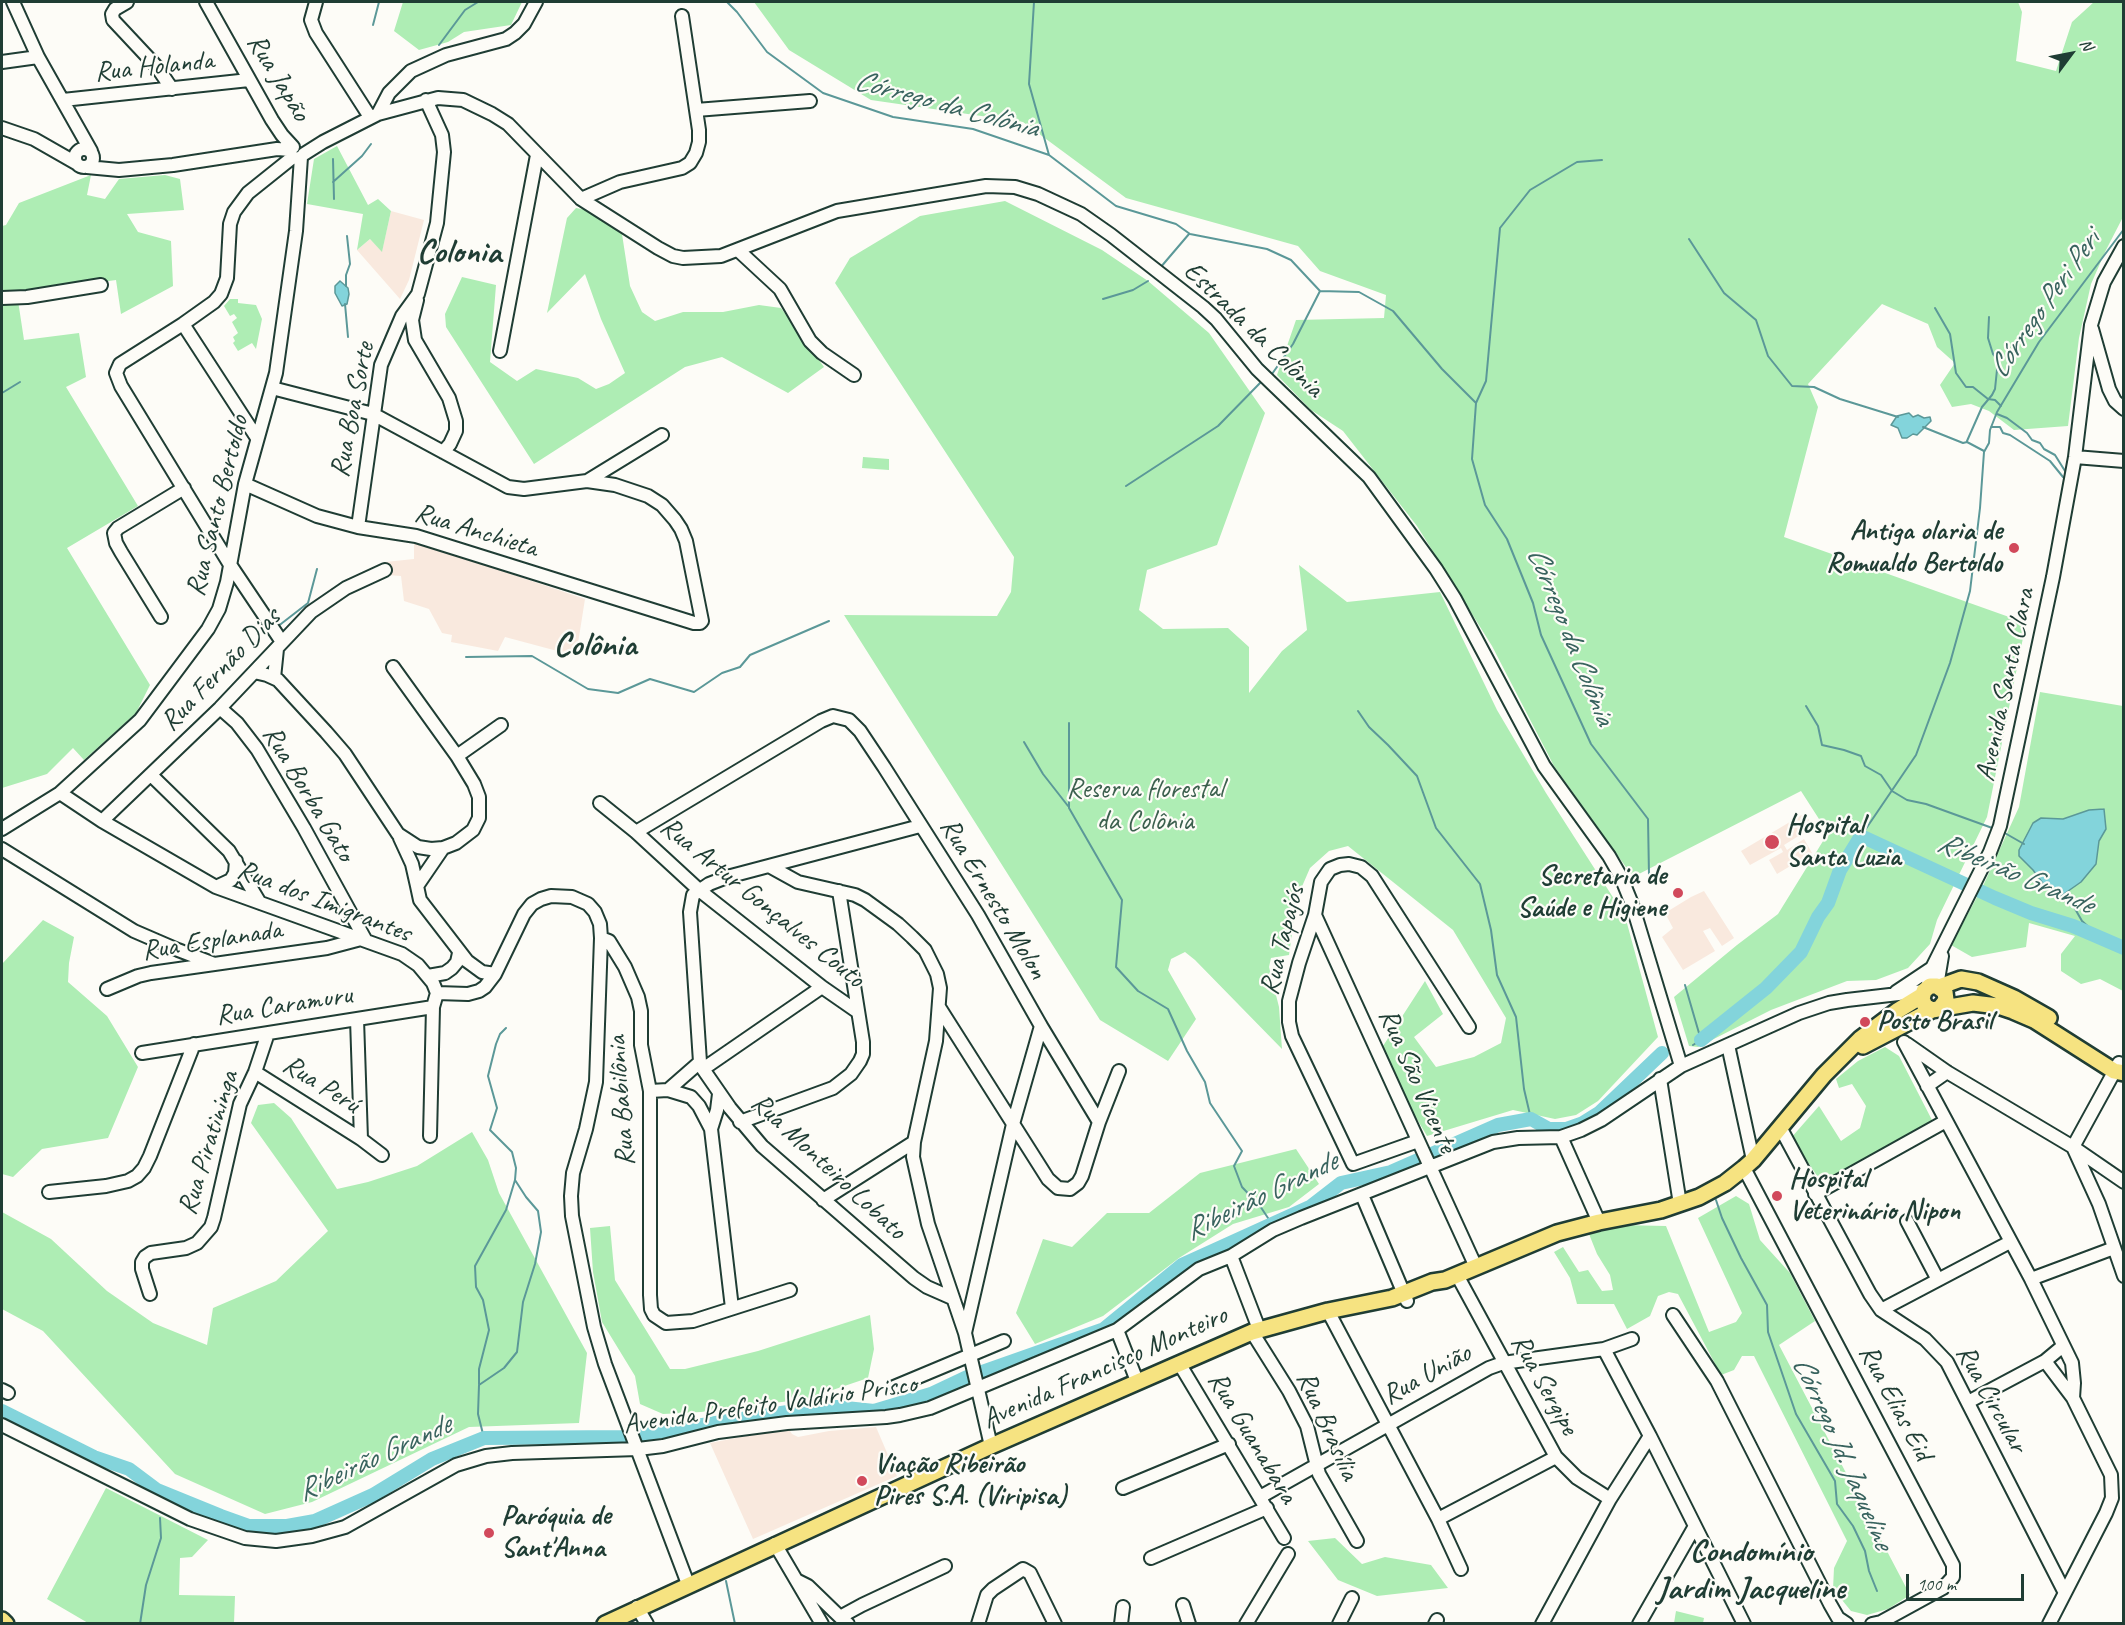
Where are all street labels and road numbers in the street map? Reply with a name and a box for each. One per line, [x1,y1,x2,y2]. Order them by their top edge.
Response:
street label: Rua Japão [239,28,317,128]
street label: Rua Holanda [93,44,215,90]
street label: Estrada da Colônia [1176,255,1330,405]
street label: Rua Boa Sorte [323,340,383,480]
street label: Rua Santo Bertoldo [179,412,257,600]
street label: Rua Anchieta [411,496,541,566]
street label: Avenida Santa Clara [1969,585,2043,785]
street label: Rua Fernão Dias [154,601,288,739]
street label: Rua Borba Gato [254,720,362,868]
street label: Rua Artur Gonçalves Couto [653,810,871,996]
street label: Rua Ernesto Molon [932,812,1054,986]
street label: Rua dos Imigrantes [232,853,416,951]
street label: Rua Tapajós [1253,882,1313,998]
street label: Rua Esplanada [140,913,284,969]
street label: Rua Caramuru [214,979,354,1033]
street label: Rua São Vicente [1370,1004,1464,1158]
street label: Rua Babilônia [601,1035,643,1167]
street label: Rua Perú [276,1048,366,1122]
street label: Rua Piratininga [171,1067,247,1219]
street label: Rua Monteiro Lobato [743,1087,913,1247]
street label: Avenida Francisco Monteiro [977,1299,1233,1437]
street label: Rua Sergipe [1503,1329,1585,1441]
street label: Rua União [1377,1337,1477,1413]
street label: Rua Circular [1948,1339,2034,1459]
street label: Rua Elias Eid [1851,1340,1939,1466]
street label: Rua Guanabara [1200,1366,1304,1510]
street label: Rua Brasília [1288,1367,1366,1485]
street label: Avenida Prefeito Valdírio Prisco [621,1368,919,1442]

